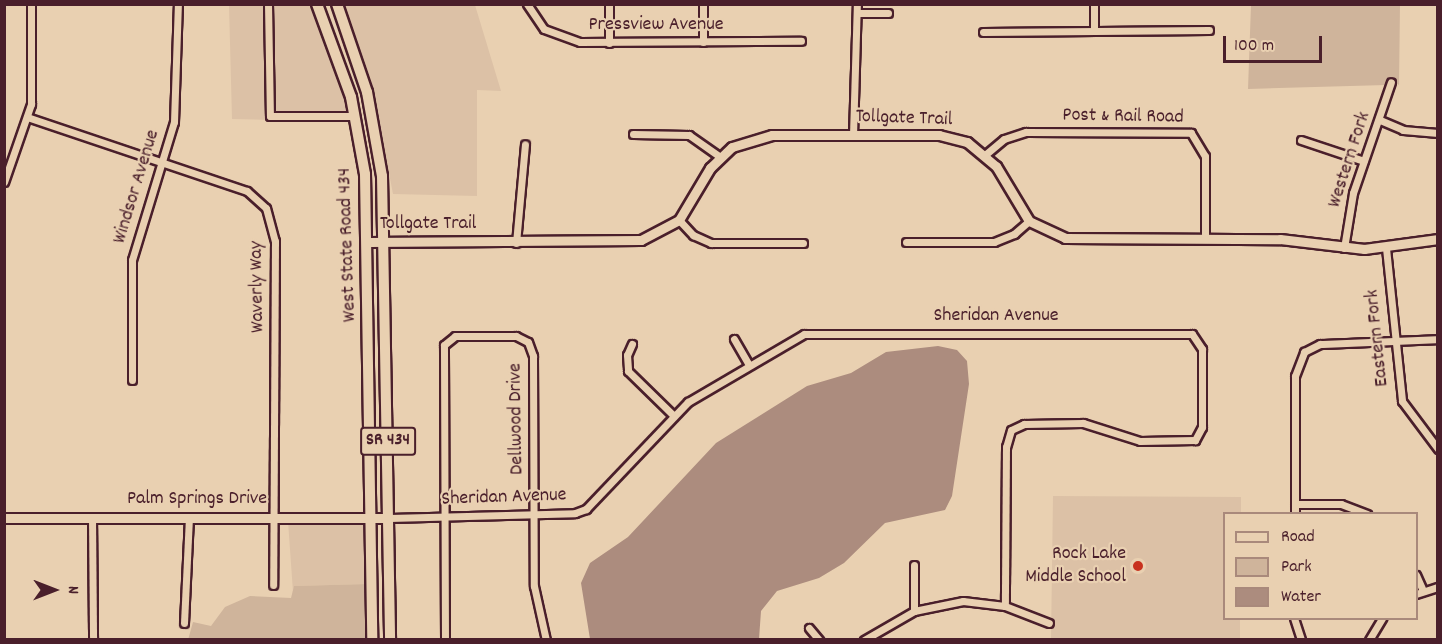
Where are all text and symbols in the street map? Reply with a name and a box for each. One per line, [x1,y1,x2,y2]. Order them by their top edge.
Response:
street label: Pressview Avenue [588,13,724,37]
scale bar [1226,24,1325,62]
text: 100 m [1234,34,1274,59]
street label: Post & Rail Road [1062,104,1184,130]
street label: Tollgate Trail [855,105,953,133]
street label: Western Fork [1323,109,1377,211]
street label: Windsor Avenue [108,127,166,247]
street label: West State Road 434 [333,167,363,323]
street label: Tollgate Trail [380,212,476,236]
street label: Waverly Way [245,241,271,333]
street label: Eastern Fork [1361,288,1395,388]
street label: Sheridan Avenue [933,304,1059,328]
street label: Dellwood Drive [504,363,530,475]
road number: SR 434 [360,426,416,456]
street label: Sheridan Avenue [441,484,567,512]
street label: Palm Springs Drive [127,487,267,511]
legend [1223,512,1418,620]
text: Road [1281,525,1315,550]
place label: Rock Lake Middle School [1025,542,1126,589]
text: Park [1281,555,1312,580]
marker: Rock Lake Middle School [1131,559,1145,573]
north arrow [24,560,84,620]
text: Water [1281,585,1321,610]
text: N [61,586,84,594]

